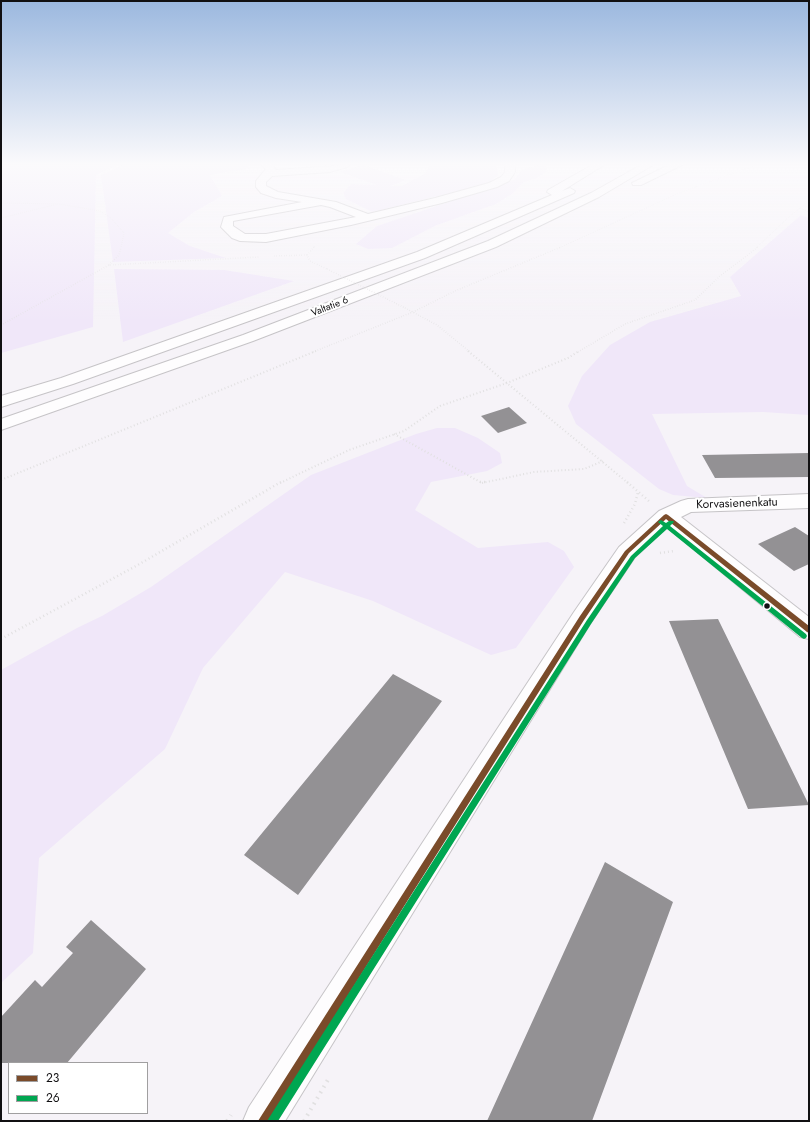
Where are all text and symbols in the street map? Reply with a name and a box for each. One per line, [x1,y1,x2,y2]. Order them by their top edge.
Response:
street label: Valtatie 6 [310,294,350,320]
street label: Korvasienenkatu [696,495,778,513]
unlabelled marker [762,601,772,611]
legend [8,1062,148,1114]
text: 23 [46,1069,59,1087]
text: 26 [46,1089,60,1107]

